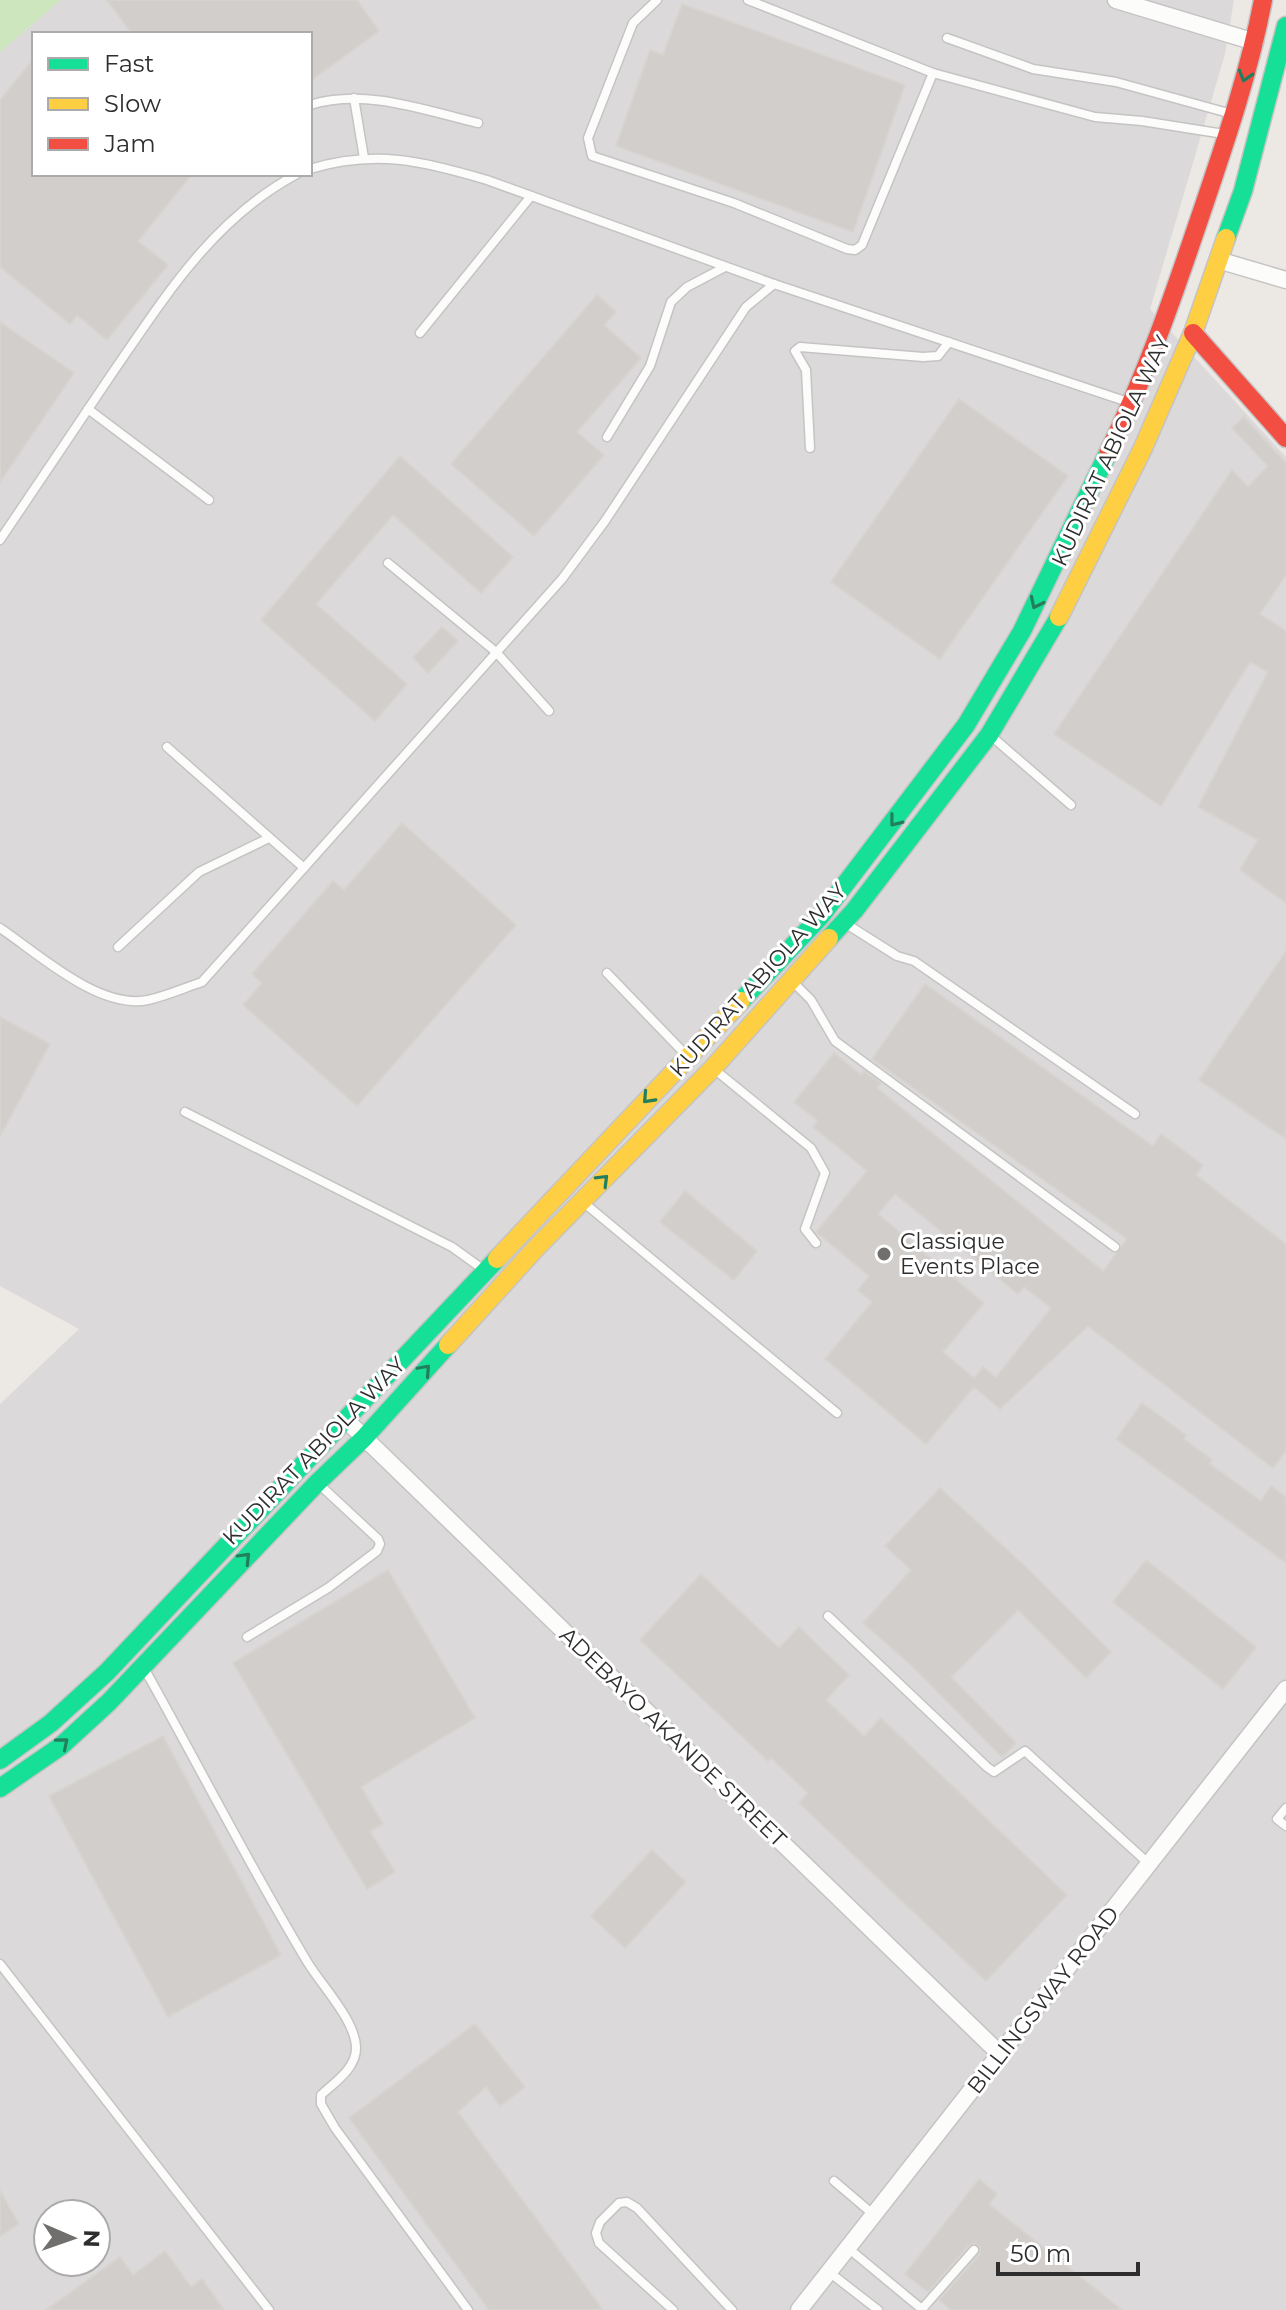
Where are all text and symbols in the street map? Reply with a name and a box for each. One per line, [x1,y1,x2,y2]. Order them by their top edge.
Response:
legend [32,32,312,176]
text: Fast [104,49,155,78]
one-way arrow [1238,68,1254,82]
text: Slow [104,89,161,118]
text: Jam [103,129,156,158]
street label: KUDIRAT ABIOLA WAY [1046,331,1176,571]
one-way arrow [1030,594,1046,609]
one-way arrow [891,812,905,827]
street label: KUDIRAT ABIOLA WAY [664,878,852,1082]
one-way arrow [644,1089,658,1104]
one-way arrow [594,1175,608,1189]
place label: Classique Events Place [900,1228,1040,1280]
marker: Classique Events Place [875,1245,893,1263]
street label: KUDIRAT ABIOLA WAY [217,1351,411,1551]
one-way arrow [416,1365,431,1379]
one-way arrow [236,1552,250,1567]
street label: ADEBAYO AKANDE STREET [554,1622,792,1853]
one-way arrow [54,1738,68,1753]
street label: BILLINGSWAY ROAD [961,1901,1125,2099]
north arrow [32,2198,112,2278]
scale bar [998,2226,1138,2276]
text: N [78,2229,105,2248]
text: 50 m [1010,2239,1071,2268]

